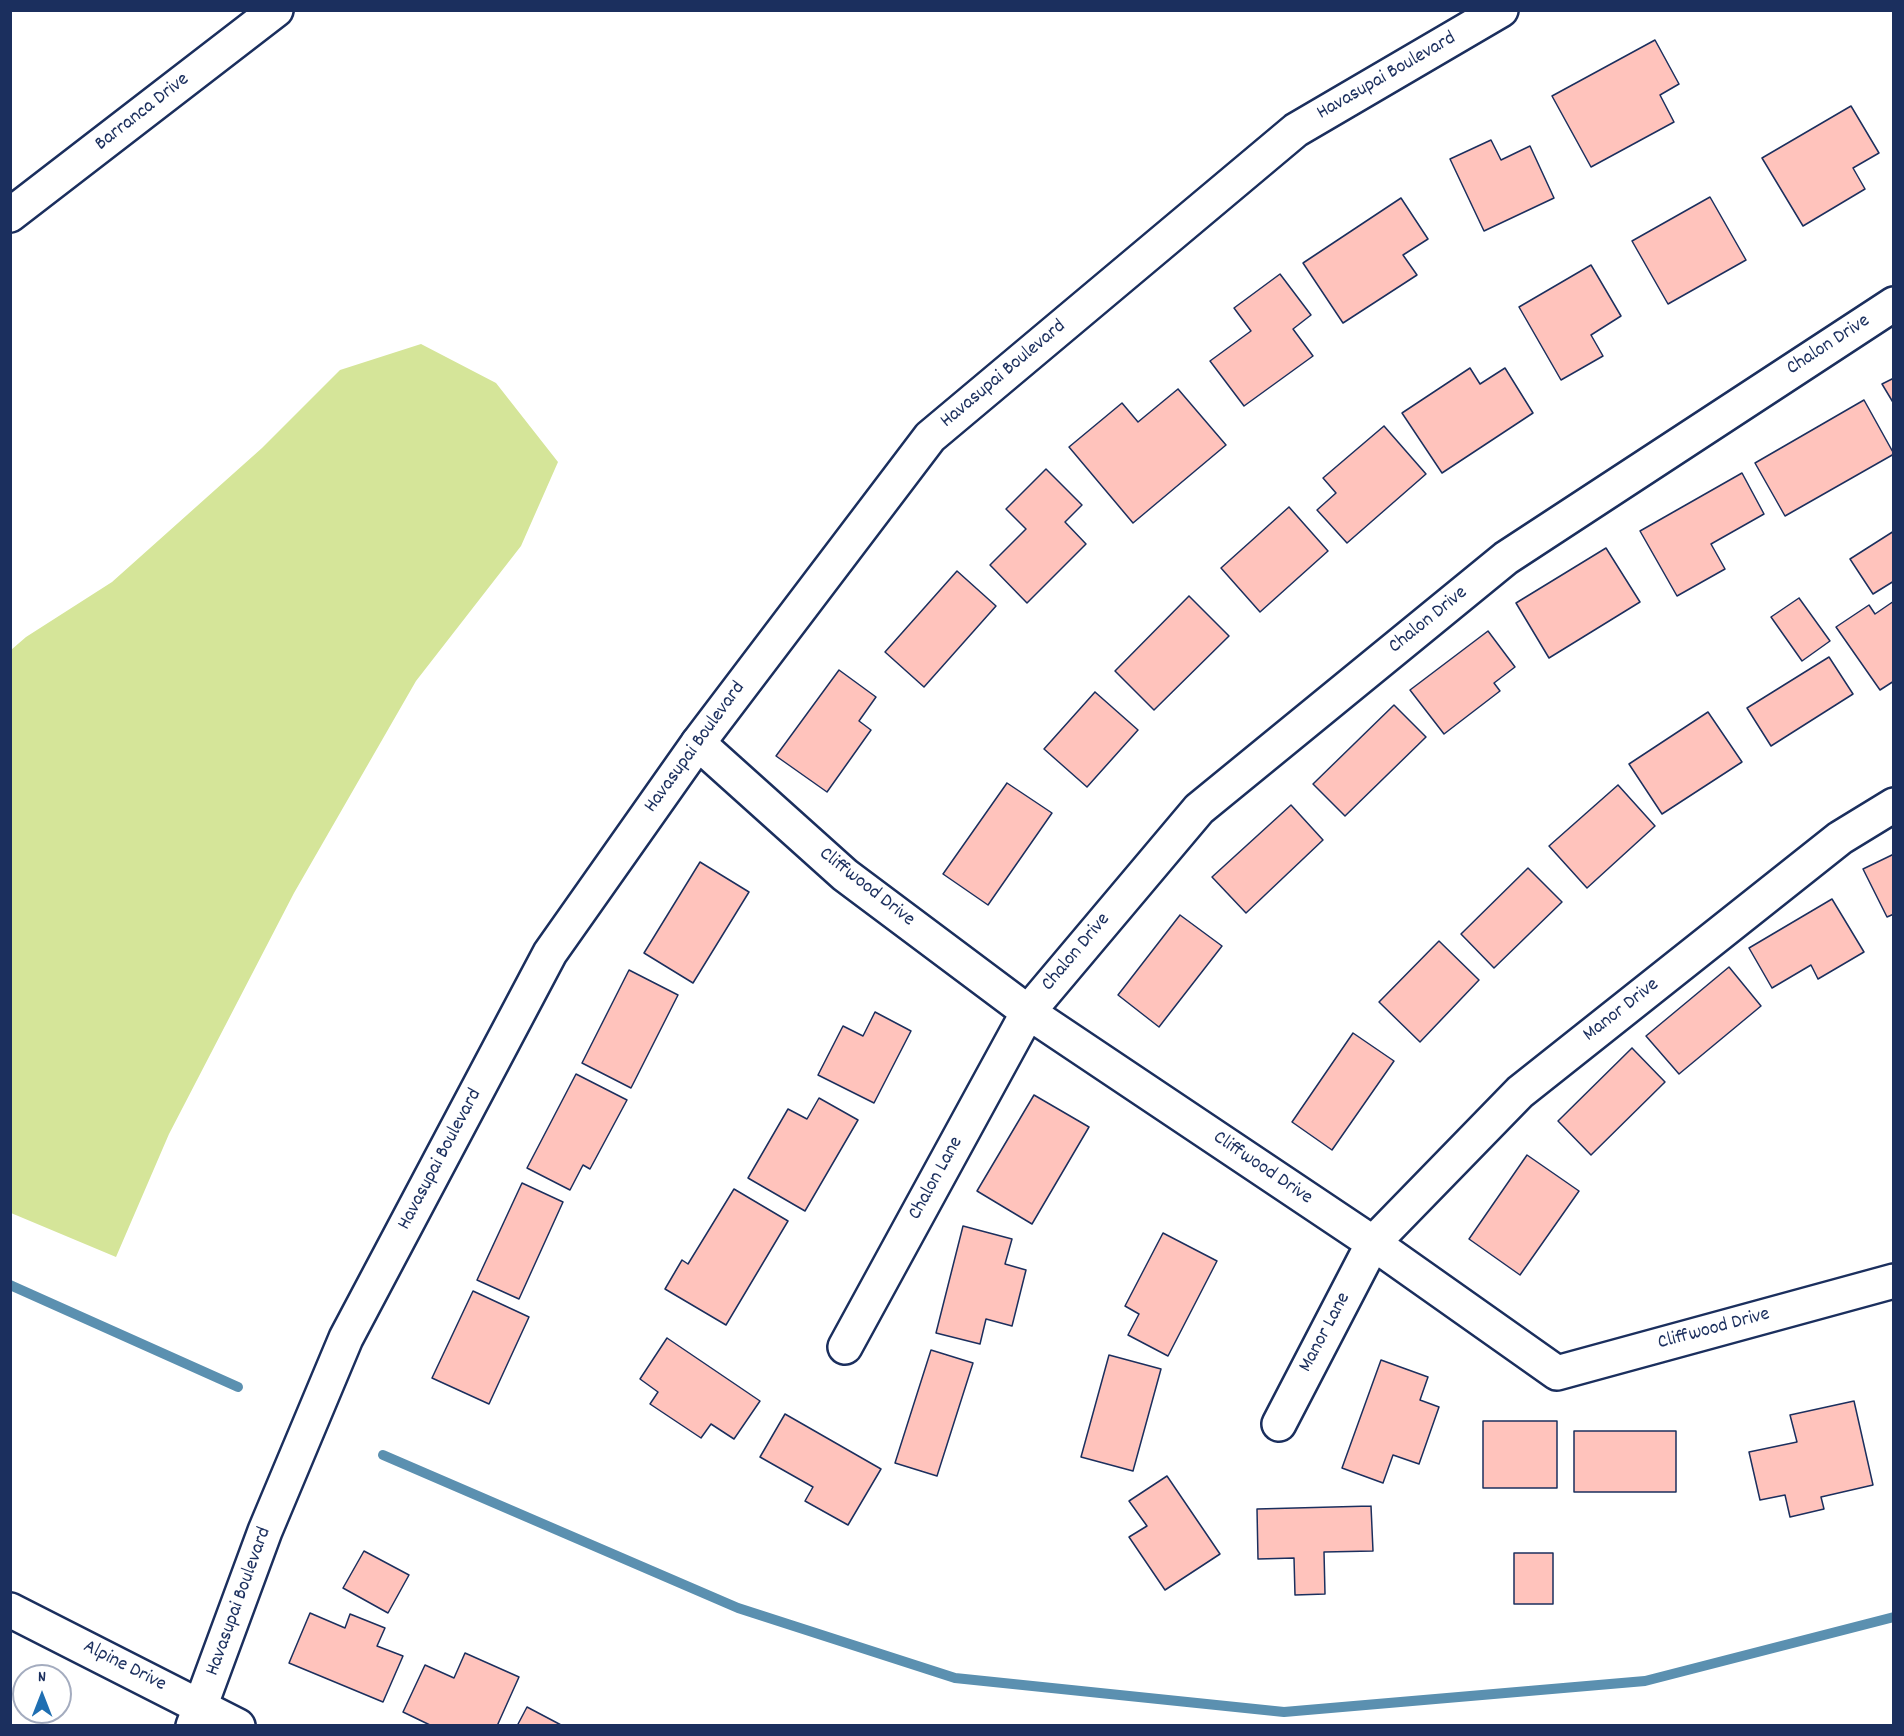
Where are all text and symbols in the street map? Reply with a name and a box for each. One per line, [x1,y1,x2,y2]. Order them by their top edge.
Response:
street label: Havasupai Boulevard [1313,28,1461,126]
street label: Barranca Drive [91,69,195,157]
street label: Chalon Drive [1783,310,1875,382]
street label: Havasupai Boulevard [936,316,1072,434]
street label: Chalon Drive [1385,582,1473,660]
street label: Havasupai Boulevard [640,678,752,818]
street label: Cliffwood Drive [813,843,919,933]
street label: Chalon Drive [1037,909,1117,997]
street label: Manor Drive [1579,974,1665,1048]
street label: Havasupai Boulevard [394,1085,488,1235]
street label: Cliffwood Drive [1208,1127,1316,1211]
street label: Chalon Lane [904,1133,970,1225]
street label: Manor Lane [1295,1289,1357,1377]
street label: Cliffwood Drive [1655,1304,1773,1356]
street label: Havasupai Boulevard [202,1524,278,1680]
street label: Alpine Drive [79,1636,169,1698]
north arrow [12,1664,72,1724]
text: N [38,1666,46,1689]

